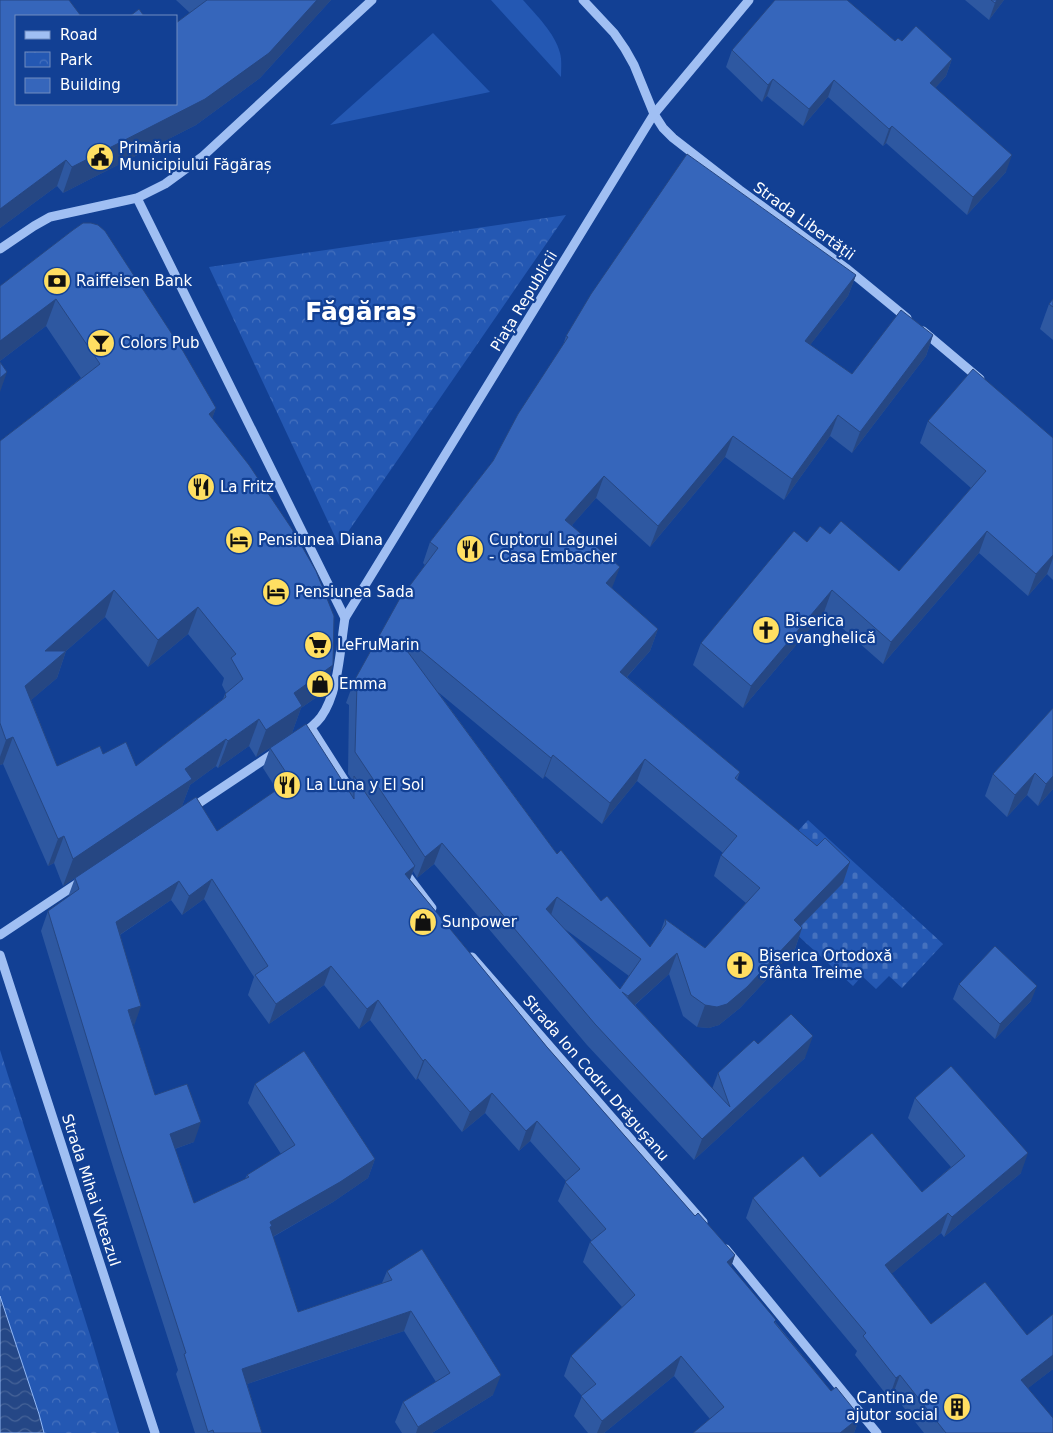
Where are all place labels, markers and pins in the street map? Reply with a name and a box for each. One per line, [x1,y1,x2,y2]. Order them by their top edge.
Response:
place label: Primăria Municipiului Făgăraș [119,139,272,174]
public building icon: Primăria Municipiului Făgăraș [85,142,115,172]
bank icon: Raiffeisen Bank [42,266,72,296]
place label: Raiffeisen Bank [76,272,192,290]
bar icon: Colors Pub [86,328,116,358]
place label: Colors Pub [120,334,200,352]
restaurant icon: La Fritz [186,472,216,502]
place label: La Fritz [220,478,274,496]
hotel icon: Pensiunea Diana [224,525,254,555]
place label: Pensiunea Diana [258,531,383,549]
place label: Cuptorul Lagunei - Casa Embacher [489,531,618,566]
restaurant icon: Cuptorul Lagunei - Casa Embacher [455,534,485,564]
hotel icon: Pensiunea Sada [261,577,291,607]
place label: Pensiunea Sada [295,583,414,601]
place label: Biserica evanghelică [785,612,876,647]
church icon: Biserica evanghelică [751,615,781,645]
supermarket icon: LeFruMarin [303,630,333,660]
place label: LeFruMarin [337,636,420,654]
shop icon: Emma [305,669,335,699]
place label: Emma [339,675,387,693]
restaurant icon: La Luna y El Sol [272,770,302,800]
place label: La Luna y El Sol [306,776,424,794]
shop icon: Sunpower [408,907,438,937]
place label: Sunpower [442,913,518,931]
place label: Biserica Ortodoxă Sfânta Treime [759,947,892,982]
church icon: Biserica Ortodoxă Sfânta Treime [725,950,755,980]
place label: Cantina de ajutor social [846,1389,938,1424]
building icon: Cantina de ajutor social [942,1392,972,1422]

